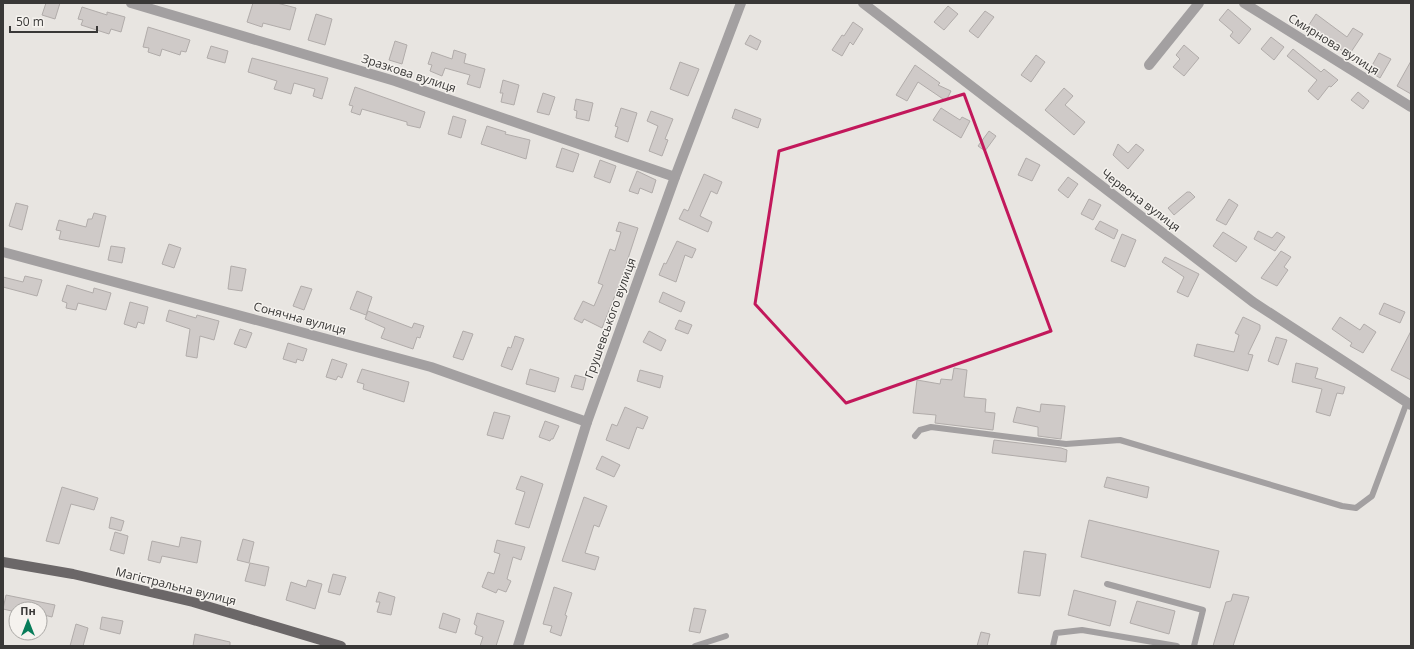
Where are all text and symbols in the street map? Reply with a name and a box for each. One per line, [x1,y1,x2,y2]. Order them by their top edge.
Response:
scale bar [10,8,97,34]
street label: Смирнова вулиця [1285,9,1383,79]
text: 50 m [16,13,44,30]
street label: Зразкова вулиця [360,50,458,96]
street label: Червона вулиця [1098,164,1184,236]
street label: Грушевського вулиця [580,255,640,381]
street label: Сонячна вулиця [252,297,348,339]
street label: Магістральна вулиця [114,563,238,609]
north arrow [8,601,48,641]
text: Пн [20,603,36,618]

